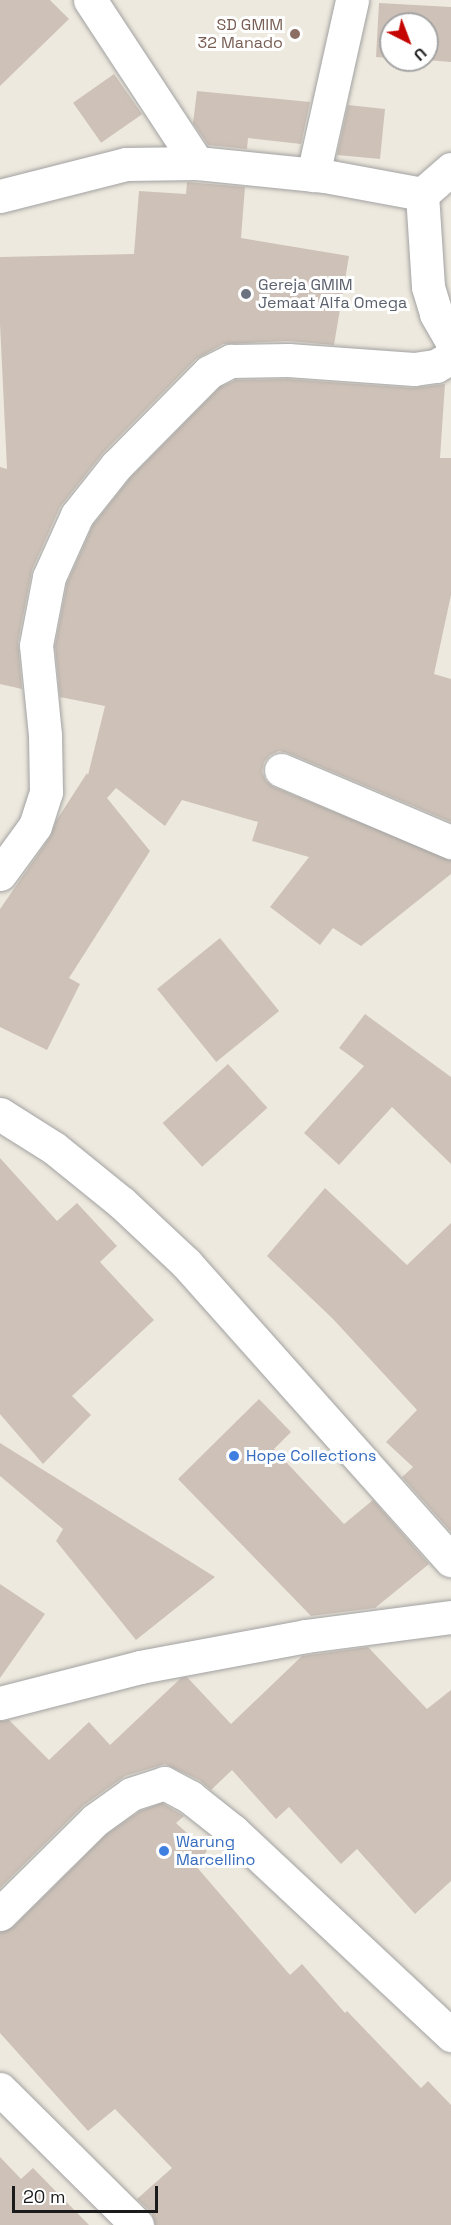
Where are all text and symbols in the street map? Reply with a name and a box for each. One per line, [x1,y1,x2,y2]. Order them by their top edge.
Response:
north arrow [379,12,439,72]
place label: SD GMIM 32 Manado [198,15,283,53]
marker: SD GMIM 32 Manado [288,27,302,41]
text: U [409,43,431,66]
place label: Gereja GMIM Jemaat Alfa Omega [258,275,407,313]
marker: Gereja GMIM Jemaat Alfa Omega [239,287,253,301]
place label: Hope Collections [246,1446,376,1466]
marker: Hope Collections [227,1449,241,1463]
place label: Warung Marcellino [176,1832,255,1870]
marker: Warung Marcellino [157,1844,171,1858]
scale bar [15,2174,160,2212]
text: 20 m [23,2185,66,2208]

